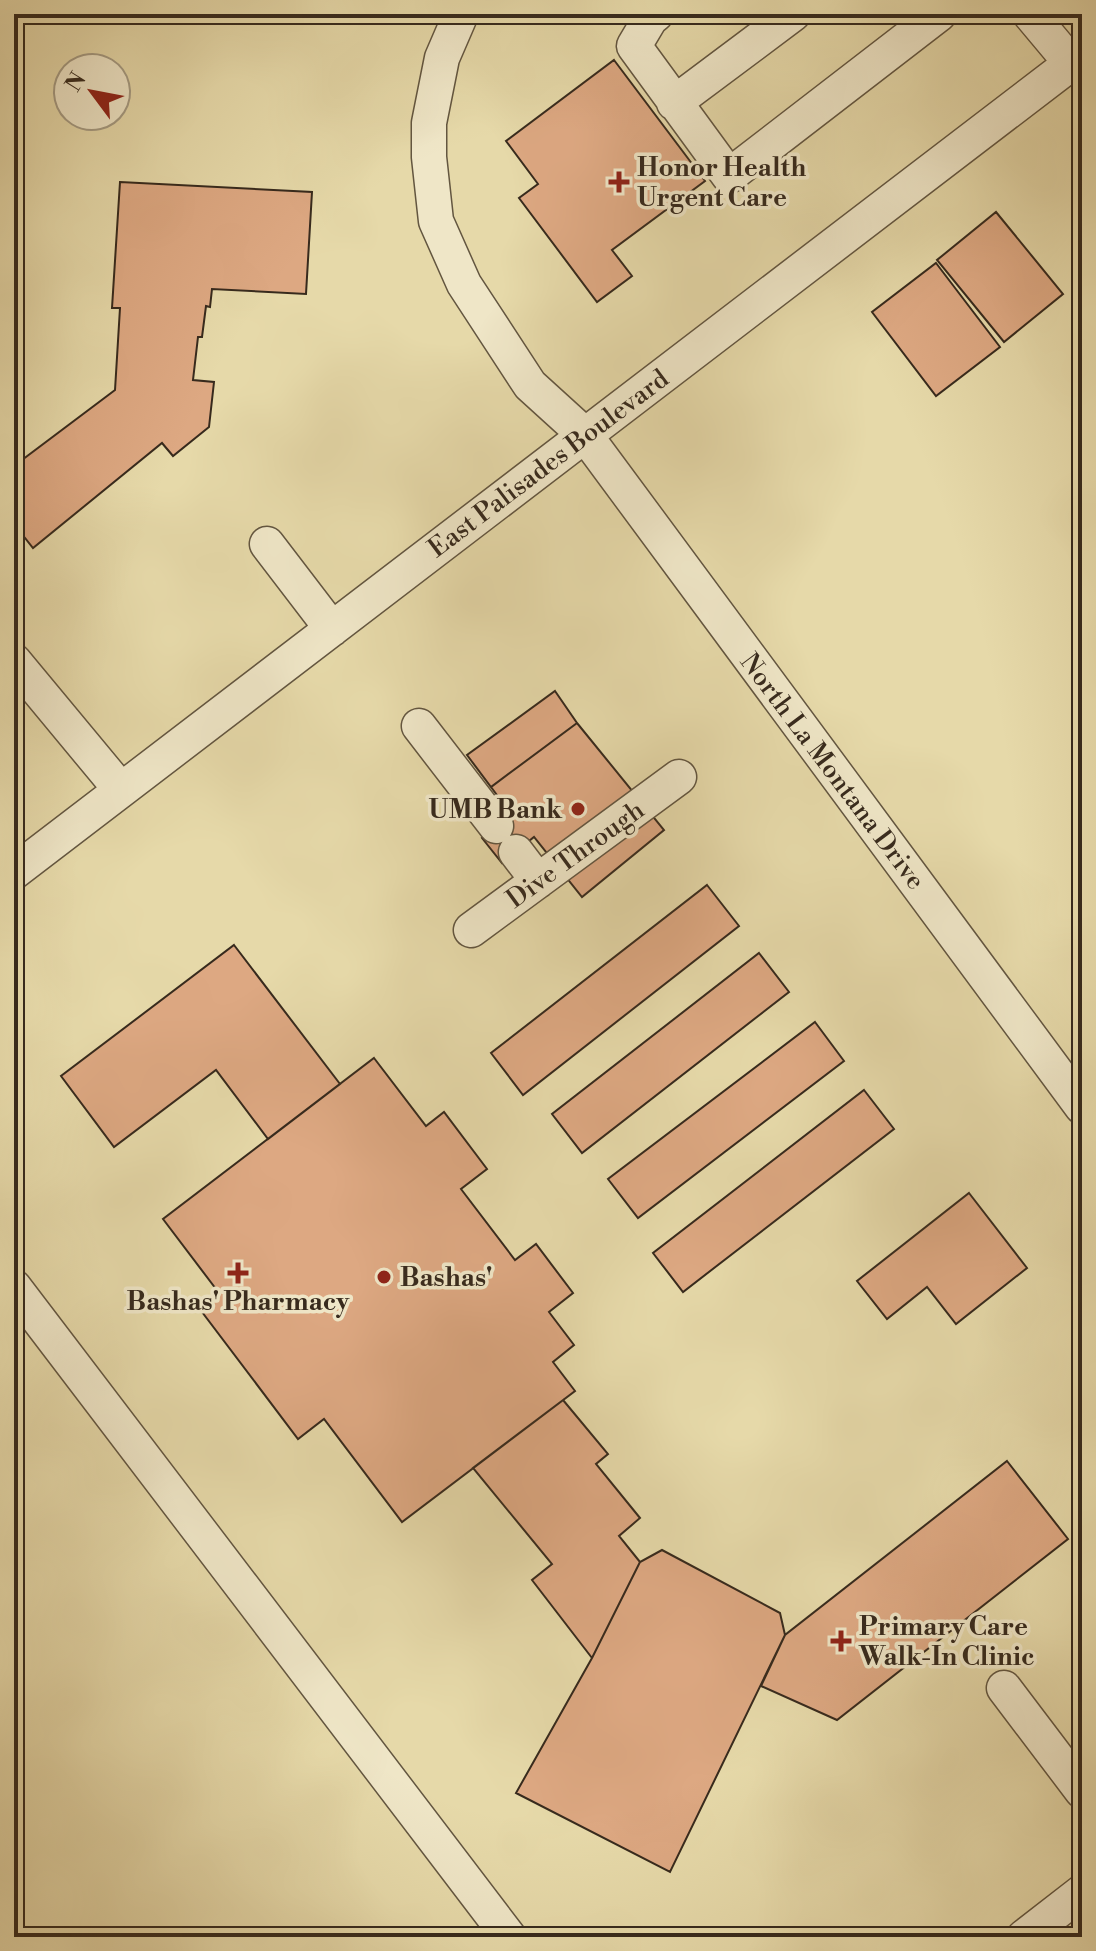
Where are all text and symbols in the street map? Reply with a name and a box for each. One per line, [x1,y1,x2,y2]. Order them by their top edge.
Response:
north arrow [52,52,132,132]
text: N [60,67,93,97]
place label: Honor Health Urgent Care [637,152,806,214]
marker: Honor Health Urgent Care [608,171,630,193]
street label: East Palisades Boulevard [422,363,675,565]
street label: North La Montana Drive [733,647,932,896]
place label: UMB Bank [428,794,563,826]
street label: Dive Through [500,794,651,915]
marker: UMB Bank [569,800,587,818]
place label: Bashas' [400,1262,492,1294]
marker: Bashas' Pharmacy [229,1264,247,1282]
marker: Bashas' [375,1268,393,1286]
place label: Bashas' Pharmacy [127,1286,350,1318]
place label: Primary Care Walk-In Clinic [858,1611,1035,1673]
marker: Primary Care Walk-In Clinic [830,1630,852,1652]

